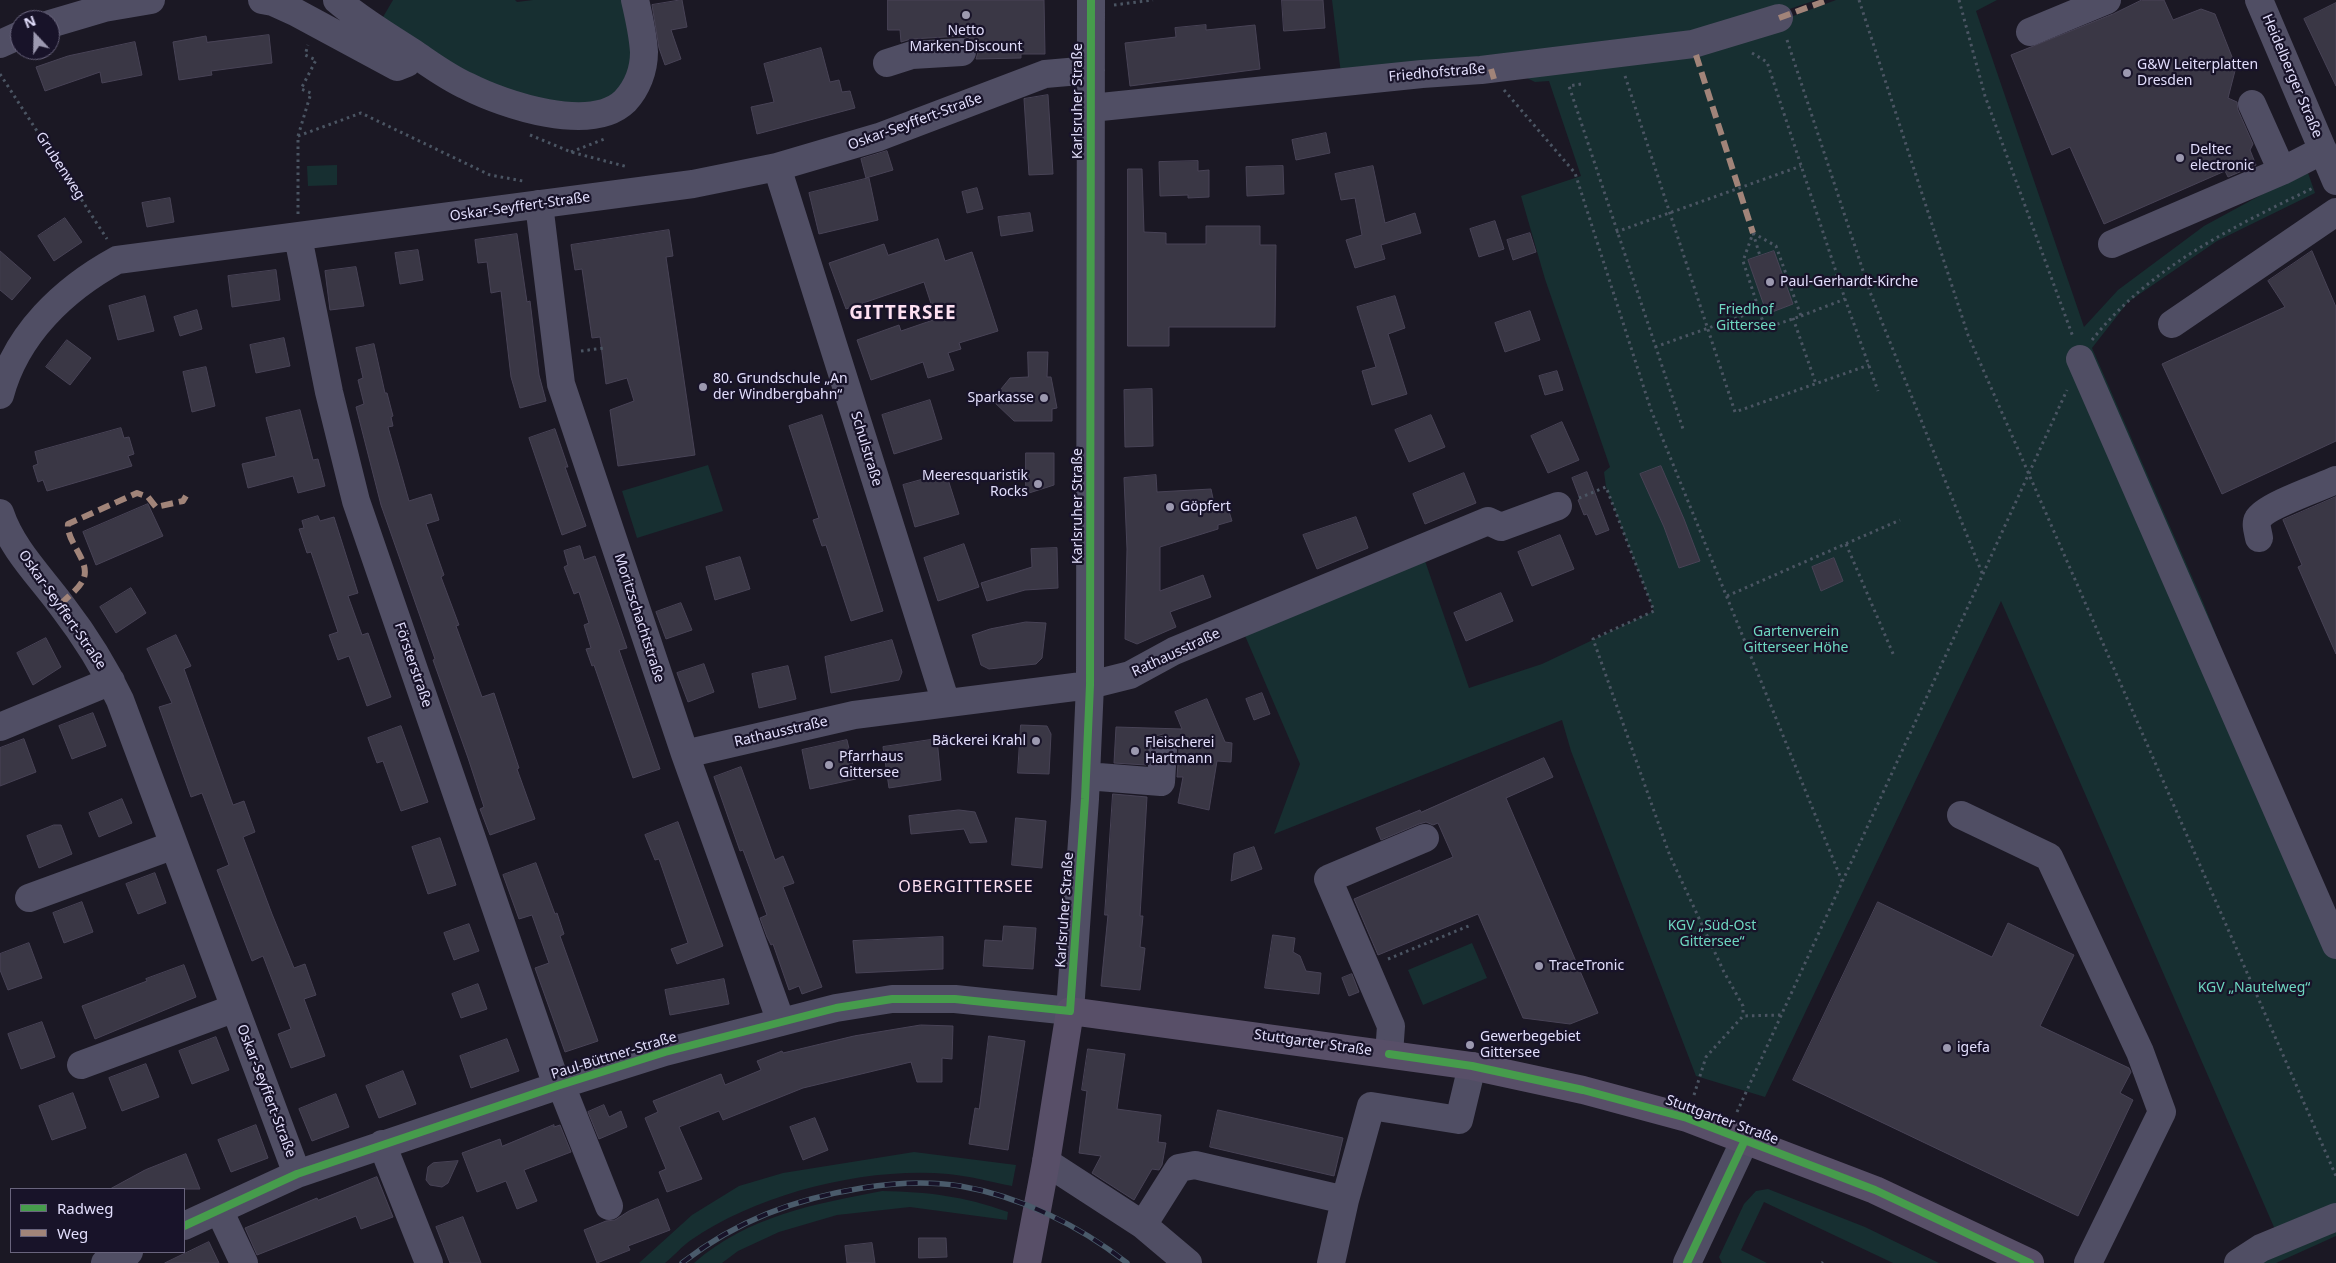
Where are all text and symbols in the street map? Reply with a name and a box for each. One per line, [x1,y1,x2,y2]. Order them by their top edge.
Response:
marker: Netto Marken-Discount [960,9,972,21]
north arrow [10,10,60,60]
text: N [21,11,39,32]
street label: Heidelberger Straße [2258,12,2326,140]
place label: Netto Marken-Discount [910,23,1022,56]
street label: Karlsruher Straße [1070,43,1086,159]
place label: G&W Leiterplatten Dresden [2137,57,2258,90]
street label: Friedhofstraße [1388,60,1486,86]
marker: G&W Leiterplatten Dresden [2121,67,2133,79]
street label: Oskar-Seyffert-Straße [846,90,984,154]
street label: Grubenweg [32,129,88,203]
place label: Deltec electronic [2190,142,2254,174]
marker: Deltec electronic [2174,152,2186,164]
street label: Oskar-Seyffert-Straße [449,189,591,225]
place label: Paul-Gerhardt-Kirche [1780,274,1918,290]
marker: Paul-Gerhardt-Kirche [1764,276,1776,288]
park label: Friedhof Gittersee [1716,302,1776,334]
district label: GITTERSEE [848,303,958,325]
place label: 80. Grundschule „An der Windbergbahn“ [713,371,848,404]
marker: 80. Grundschule „An der Windbergbahn“ [697,381,709,393]
place label: Sparkasse [967,390,1034,406]
marker: Sparkasse [1038,392,1050,404]
street label: Schulstraße [847,410,885,488]
street label: Karlsruher Straße [1070,448,1086,564]
place label: Meeresquaristik Rocks [922,468,1028,501]
marker: Meeresquaristik Rocks [1032,478,1044,490]
place label: Göpfert [1180,499,1231,515]
marker: Göpfert [1164,501,1176,513]
street label: Oskar-Seyffert-Straße [15,547,109,673]
street label: Moritzschachtstraße [610,551,668,685]
street label: Försterstraße [391,620,435,710]
park label: Gartenverein Gitterseer Höhe [1744,624,1848,656]
street label: Rathausstraße [1129,625,1223,681]
street label: Rathausstraße [733,713,829,751]
place label: Bäckerei Krahl [932,733,1026,749]
marker: Bäckerei Krahl [1030,735,1042,747]
place label: Fleischerei Hartmann [1145,735,1214,768]
marker: Fleischerei Hartmann [1129,745,1141,757]
place label: Pfarrhaus Gittersee [839,749,904,782]
marker: Pfarrhaus Gittersee [823,759,835,771]
street label: Karlsruher Straße [1053,852,1077,968]
district label: OBERGITTERSEE [897,877,1035,897]
park label: KGV „Süd-Ost Gittersee“ [1668,918,1756,950]
place label: TraceTronic [1549,958,1624,974]
marker: TraceTronic [1533,960,1545,972]
park label: KGV „Nautelweg“ [2198,980,2310,996]
street label: Oskar-Seyffert-Straße [233,1022,299,1160]
street label: Stuttgarter Straße [1253,1026,1373,1060]
street label: Paul-Büttner-Straße [549,1029,679,1083]
place label: Gewerbegebiet Gittersee [1480,1029,1581,1062]
marker: Gewerbegebiet Gittersee [1464,1039,1476,1051]
place label: igefa [1957,1040,1990,1056]
marker: igefa [1941,1042,1953,1054]
street label: Stuttgarter Straße [1663,1092,1781,1148]
legend [10,1188,185,1253]
text: Radweg [57,1198,113,1218]
text: Weg [57,1223,88,1243]

